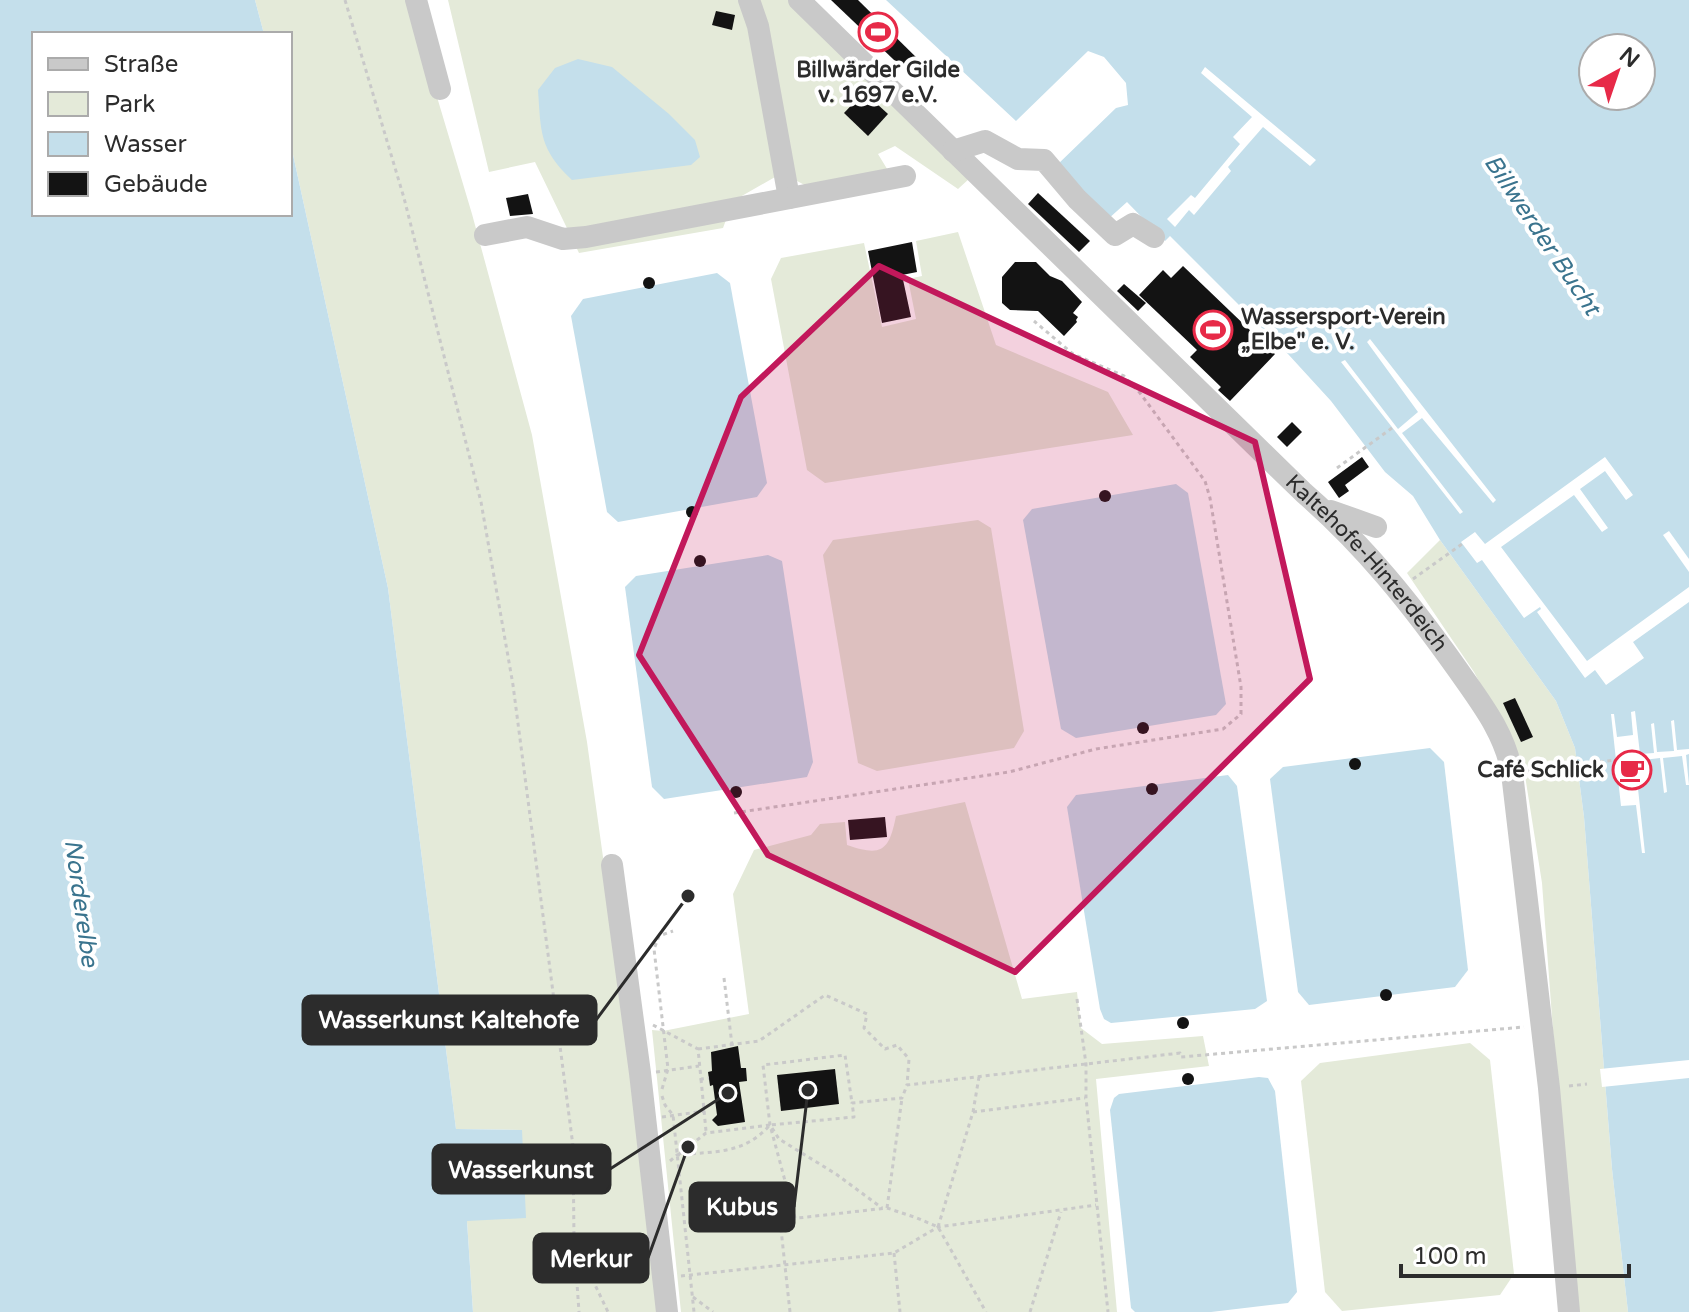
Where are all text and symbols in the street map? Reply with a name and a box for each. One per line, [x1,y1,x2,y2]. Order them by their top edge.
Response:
sports icon: Billwärder Gilde v. 1697 e.V. [857,11,899,53]
legend [32,32,292,216]
north arrow [1577,32,1657,112]
text: N [1614,42,1644,73]
text: Straße [104,50,178,79]
place label: Billwärder Gilde v. 1697 e.V. [796,57,960,108]
text: Park [104,90,155,119]
text: Wasser [104,130,187,159]
water label: Billwerder Bucht [1478,149,1608,323]
text: Gebäude [104,170,208,199]
place label: Wassersport-Verein „Elbe" e. V. [1241,304,1446,355]
sports icon: Wassersport-Verein „Elbe" e. V. [1192,309,1234,351]
street label: Kaltehofe-Hinterdeich [1280,469,1453,657]
cafe icon: Café Schlick [1611,749,1653,791]
place label: Café Schlick [1477,757,1604,783]
water label: Norderelbe [58,837,104,970]
callout: Wasserkunst Kaltehofe [303,996,596,1044]
text: Wasserkunst Kaltehofe [318,1006,580,1035]
callout: Wasserkunst [433,1145,610,1193]
text: Wasserkunst [448,1156,595,1185]
callout: Kubus [690,1183,794,1231]
text: Kubus [706,1193,778,1222]
scale bar [1401,1228,1629,1278]
callout: Merkur [534,1234,648,1282]
text: 100 m [1413,1242,1487,1271]
text: Merkur [550,1245,633,1274]

